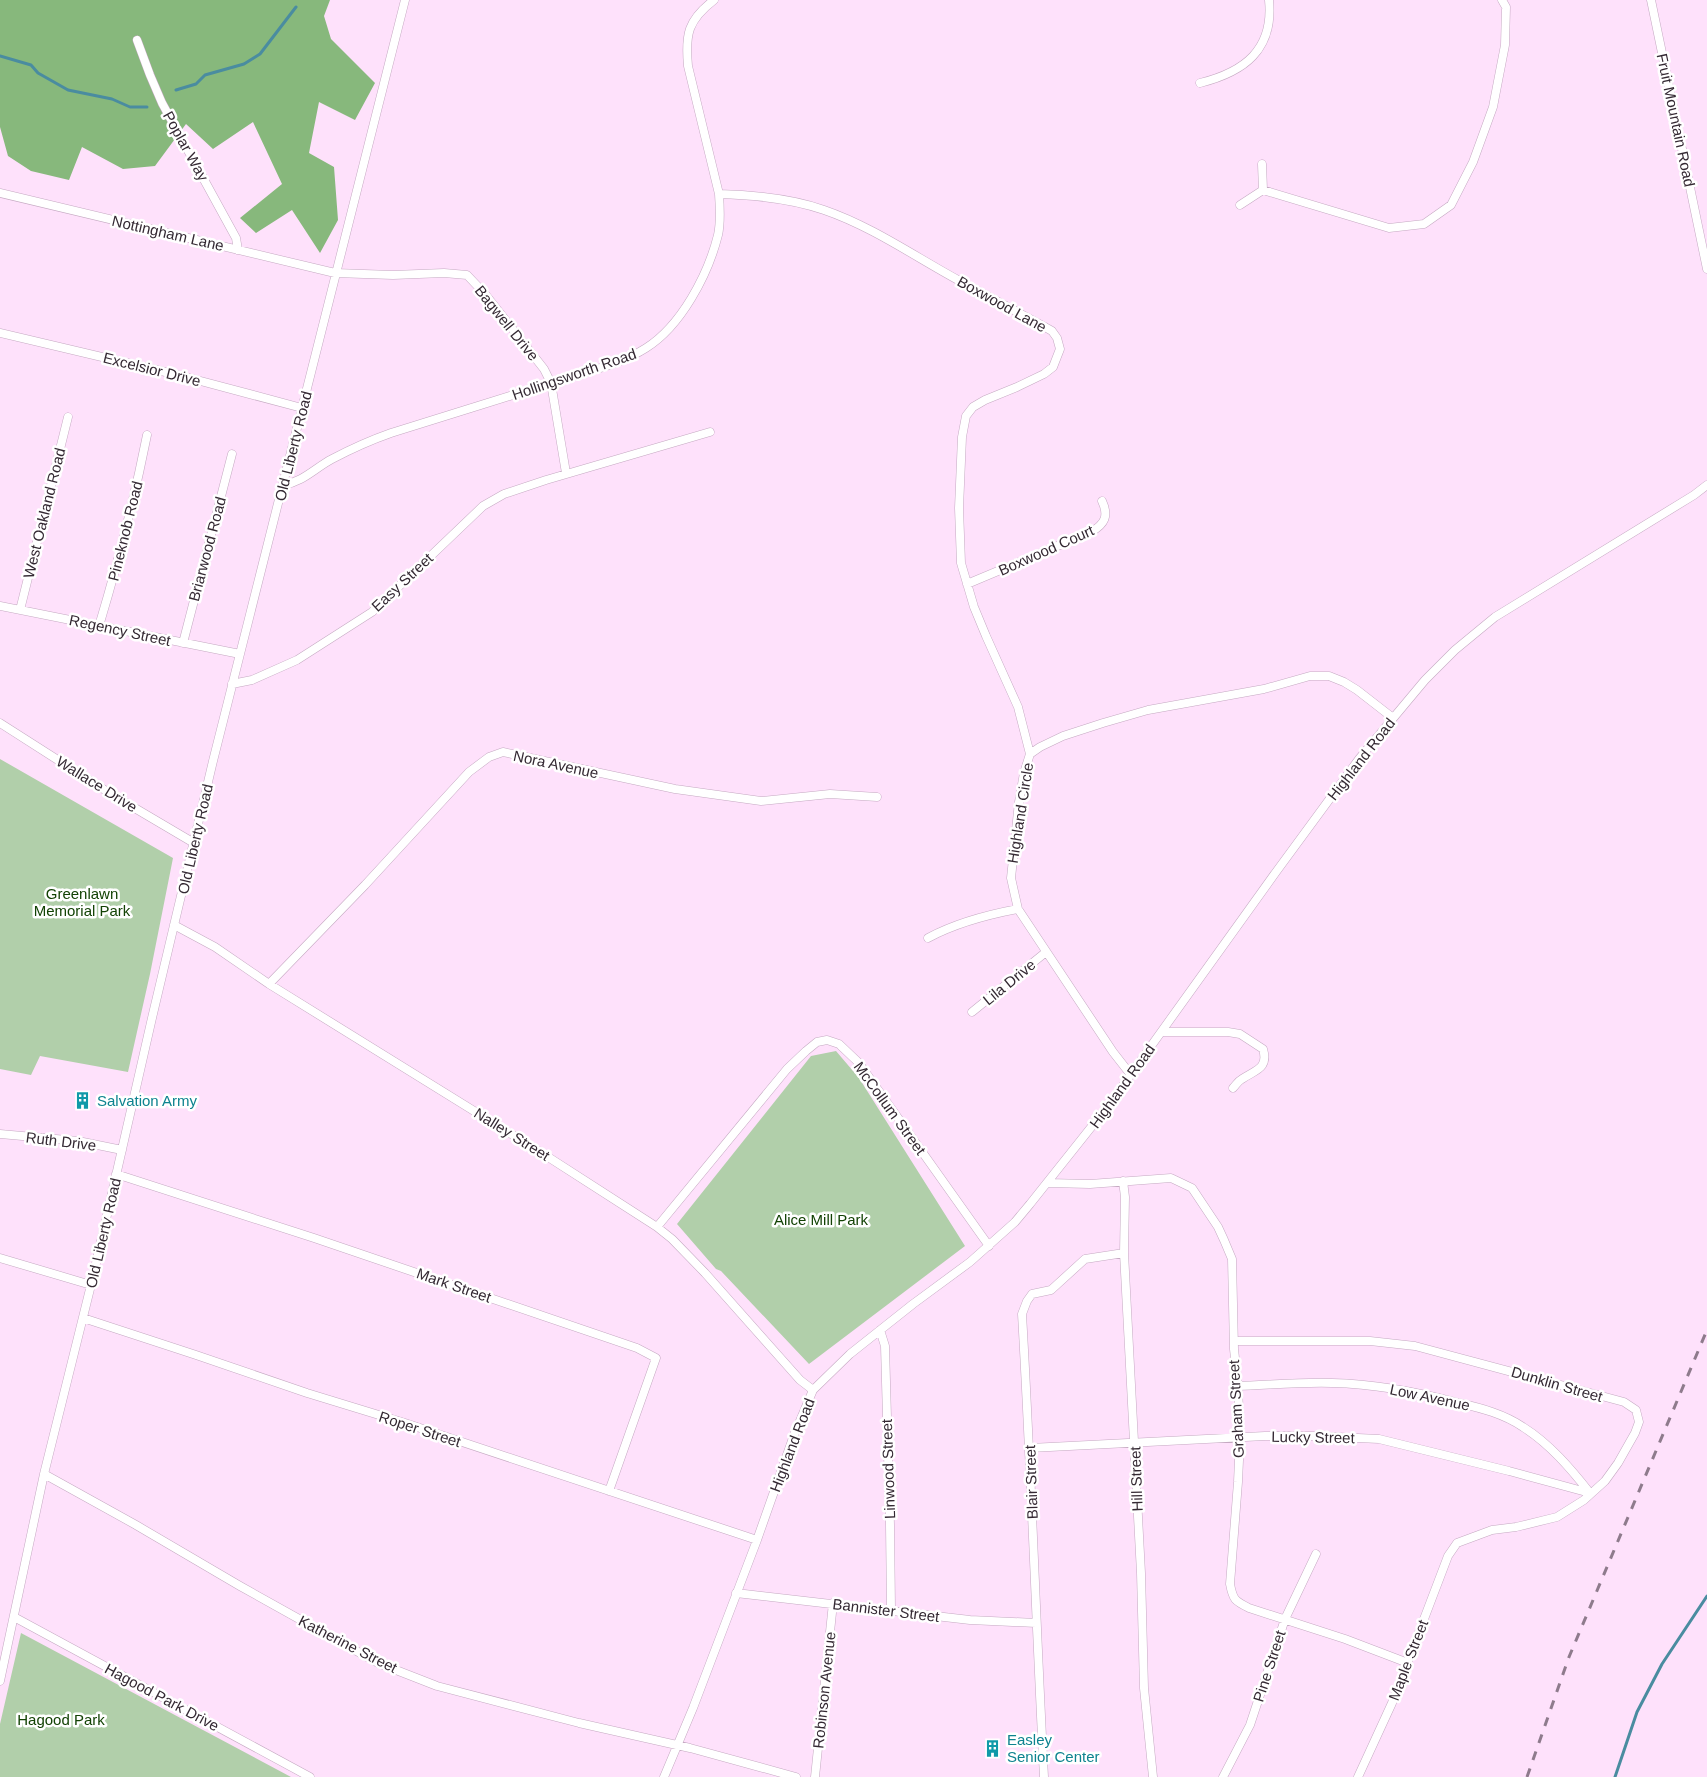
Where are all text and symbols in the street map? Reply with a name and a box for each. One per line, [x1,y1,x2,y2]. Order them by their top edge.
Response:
street label: Fruit Mountain Road [1654,52,1698,188]
street label: Poplar Way [160,108,212,184]
street label: Nottingham Lane [110,212,226,254]
street label: Boxwood Lane [954,273,1050,335]
street label: Bagwell Drive [472,282,542,364]
street label: Hollingsworth Road [510,345,638,403]
street label: Excelsior Drive [101,349,203,389]
street label: Old Liberty Road [271,389,315,503]
street label: West Oakland Road [20,446,68,580]
street label: Pineknob Road [104,479,146,583]
street label: Briarwood Road [185,495,229,603]
street label: Boxwood Court [996,521,1097,579]
street label: Easy Street [368,549,437,615]
street label: Regency Street [68,611,173,649]
street label: Highland Road [1324,715,1398,803]
street label: Nora Avenue [512,747,600,781]
street label: Wallace Drive [53,752,141,816]
street label: Highland Circle [1004,761,1036,865]
street label: Old Liberty Road [174,782,216,896]
park label: Greenlawn Memorial Park [34,885,131,919]
street label: Lila Drive [979,956,1039,1008]
street label: Highland Road [1086,1041,1158,1131]
street label: McCollum Street [851,1058,930,1159]
building icon: Salvation Army [73,1090,93,1110]
place label: Salvation Army [97,1092,198,1109]
street label: Nalley Street [471,1104,554,1164]
street label: Ruth Drive [25,1128,97,1154]
street label: Old Liberty Road [82,1176,124,1290]
park label: Alice Mill Park [774,1211,869,1228]
street label: Mark Street [415,1264,494,1306]
street label: Graham Street [1225,1359,1247,1459]
street label: Dunklin Street [1509,1363,1605,1405]
street label: Low Avenue [1388,1380,1472,1414]
street label: Highland Road [766,1396,818,1494]
street label: Roper Street [377,1408,464,1450]
street label: Linwood Street [878,1418,898,1519]
street label: Lucky Street [1271,1428,1356,1446]
street label: Blair Street [1021,1444,1041,1519]
street label: Hill Street [1126,1445,1146,1512]
street label: Bannister Street [832,1595,941,1625]
street label: Katherine Street [296,1612,401,1677]
street label: Maple Street [1385,1616,1431,1703]
street label: Pine Street [1249,1627,1289,1704]
street label: Robinson Avenue [809,1631,839,1749]
street label: Hagood Park Drive [102,1660,222,1734]
park label: Hagood Park [17,1711,105,1728]
place label: Easley Senior Center [1007,1731,1100,1765]
building icon: Easley Senior Center [983,1738,1003,1758]

